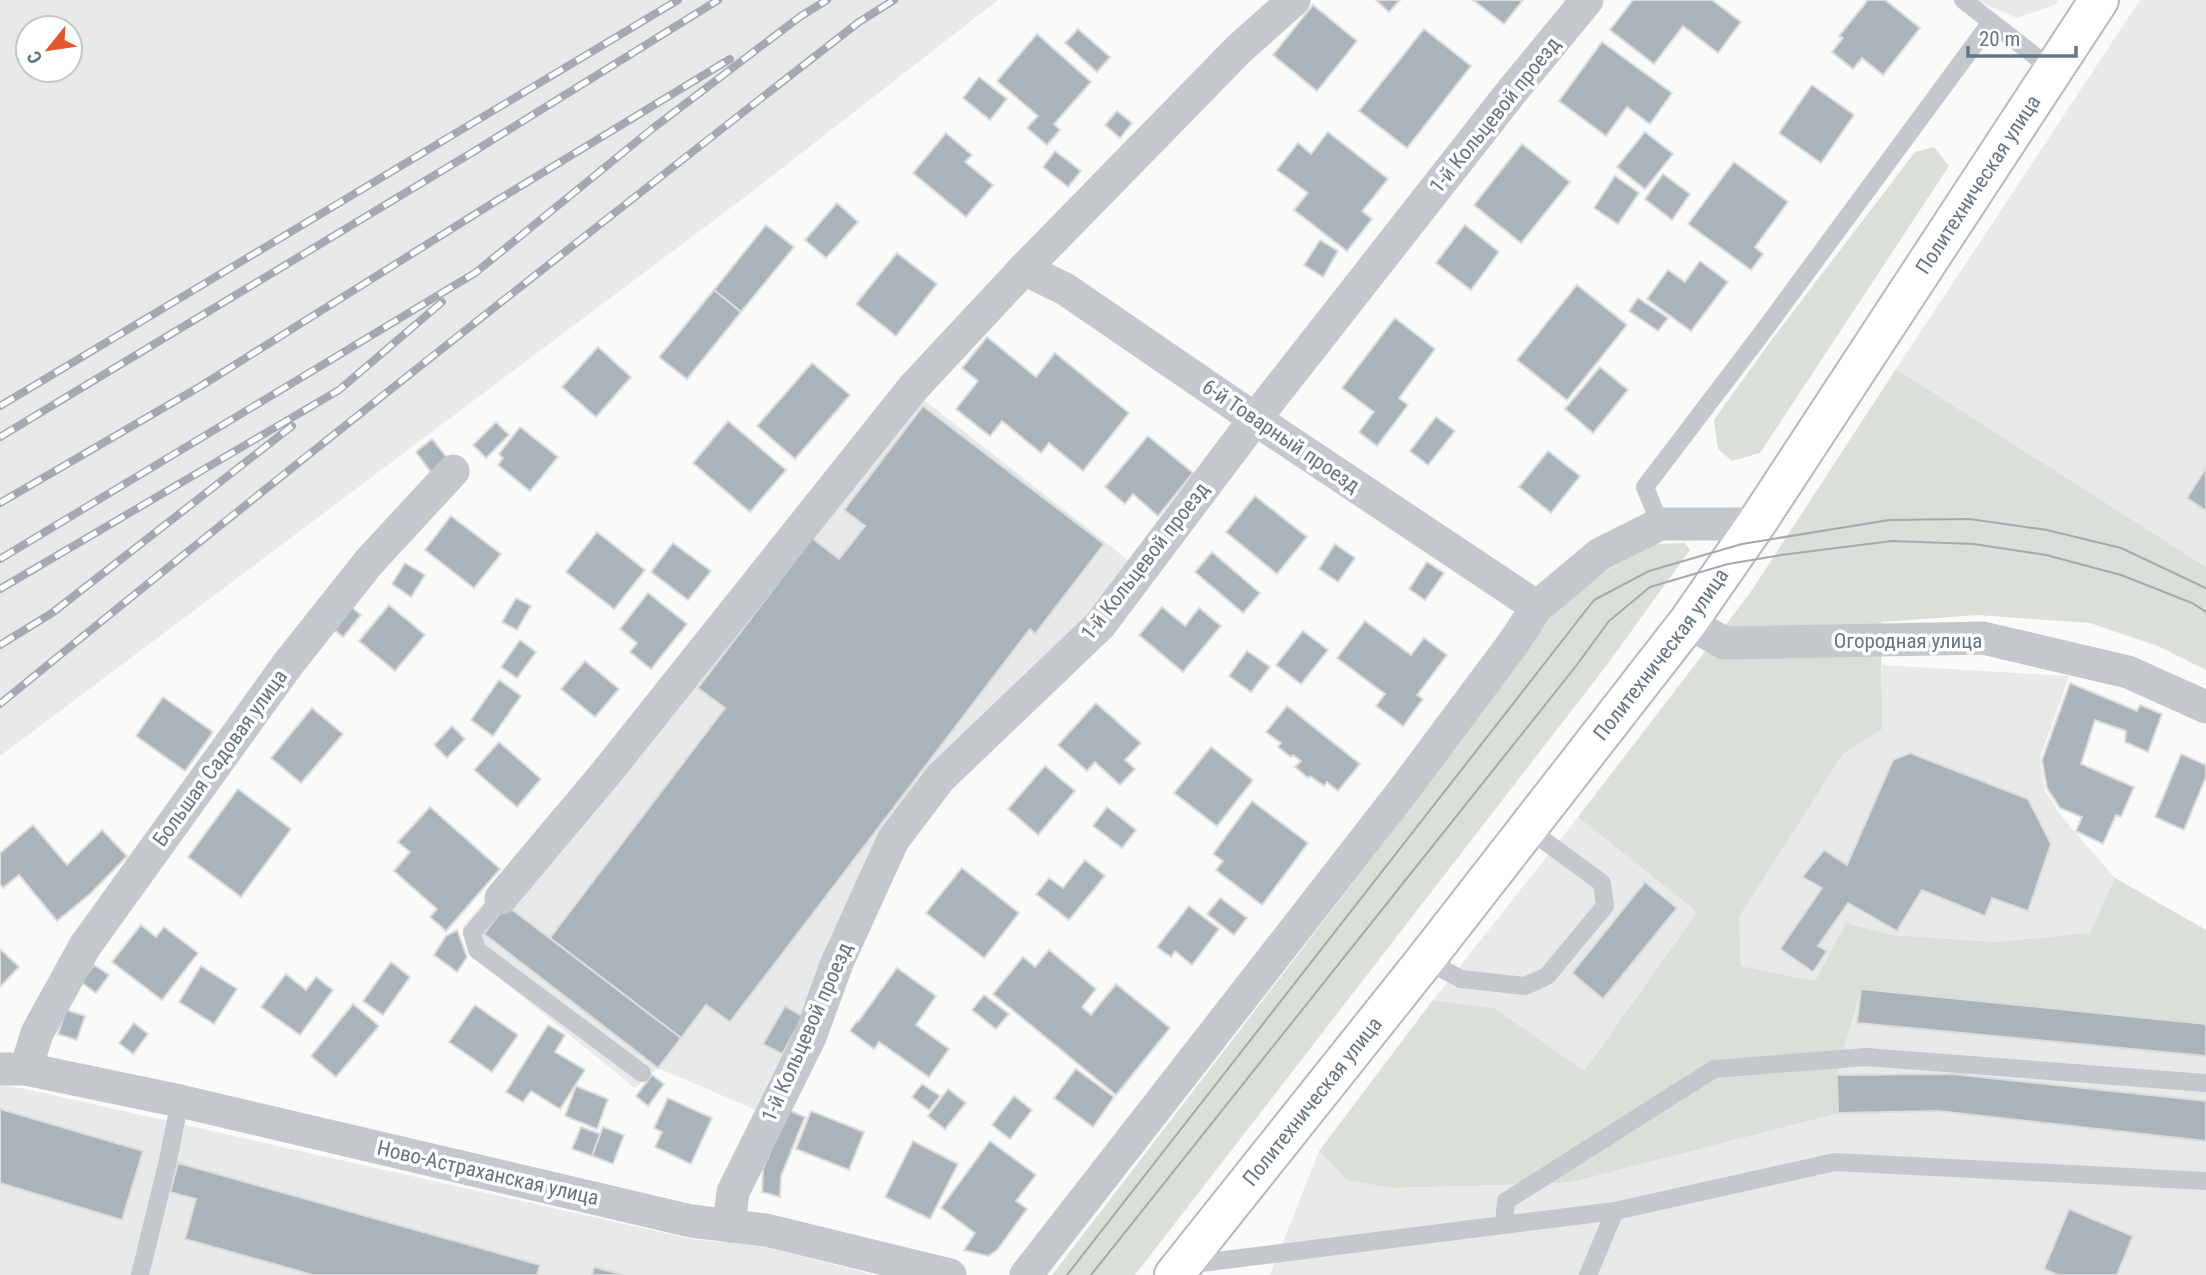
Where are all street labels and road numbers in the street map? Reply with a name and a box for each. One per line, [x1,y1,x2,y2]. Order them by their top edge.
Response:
street label: 1-й Кольцевой проезд [1425,32,1565,198]
street label: Политехническая улица [1911,91,2045,279]
street label: 6-й Товарный проезд [1198,374,1364,498]
street label: 1-й Кольцевой проезд [1076,477,1214,645]
street label: Политехническая улица [1589,564,1733,745]
street label: Огородная улица [1834,629,1982,653]
street label: Большая Садовая улица [148,665,292,851]
street label: 1-й Кольцевой проезд [757,939,857,1125]
street label: Политехническая улица [1238,1012,1387,1191]
street label: Ново-Астраханская улица [375,1136,601,1210]

